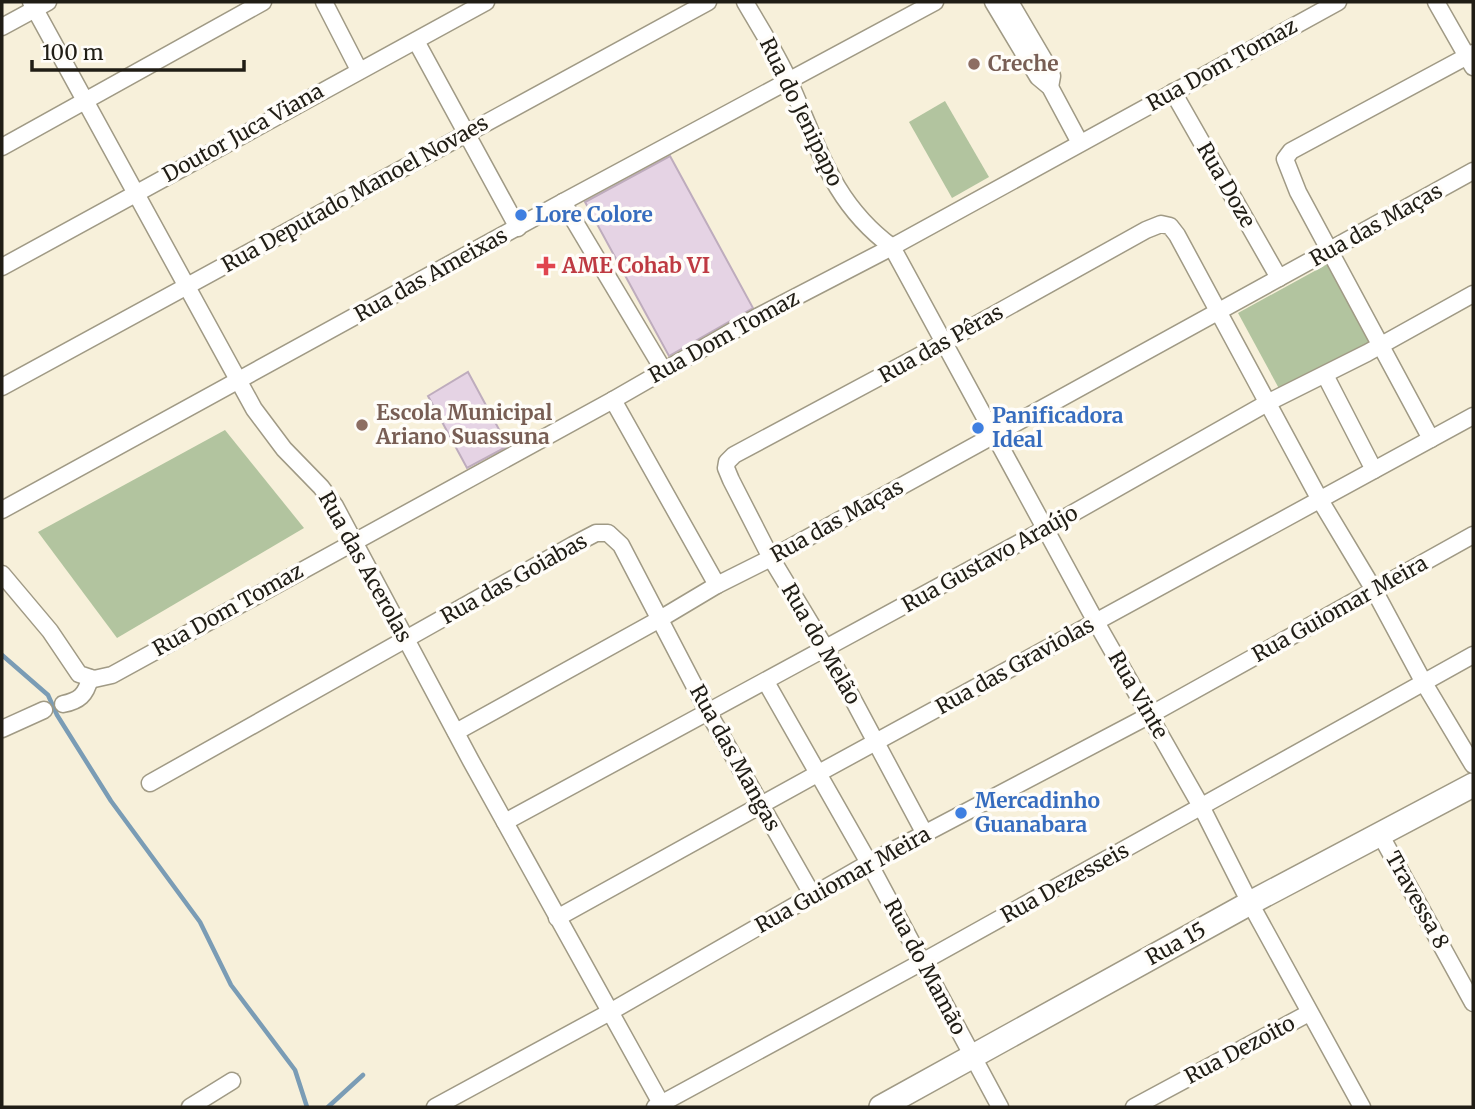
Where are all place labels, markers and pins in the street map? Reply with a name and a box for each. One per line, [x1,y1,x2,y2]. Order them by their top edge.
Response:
place label: Creche [988,50,1059,77]
marker: Creche [966,56,982,72]
place label: Lore Colore [535,201,653,228]
marker: Lore Colore [513,207,529,223]
place label: AME Cohab VI [561,252,710,279]
marker: AME Cohab VI [536,256,556,276]
place label: Escola Municipal Ariano Suassuna [375,399,553,450]
place label: Panificadora Ideal [992,402,1124,453]
marker: Escola Municipal Ariano Suassuna [354,417,370,433]
marker: Panificadora Ideal [970,420,986,436]
place label: Mercadinho Guanabara [975,787,1100,838]
marker: Mercadinho Guanabara [953,805,969,821]

